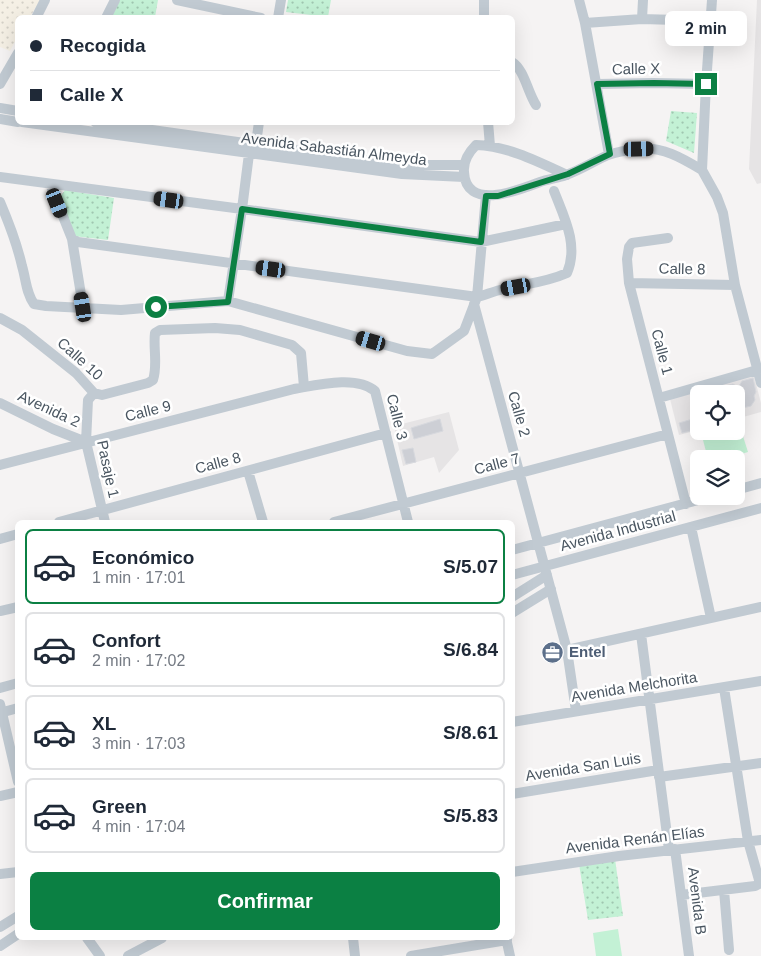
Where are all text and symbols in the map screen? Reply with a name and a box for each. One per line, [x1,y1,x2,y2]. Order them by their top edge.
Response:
callout: 2 min [665,12,747,46]
text: 2 min [685,20,727,37]
text: Recogida [60,35,146,56]
street label: Calle X [612,60,660,77]
route end [695,73,717,95]
text: Calle X [60,84,123,105]
street label: Avenida Sabastián Almeyda [240,129,428,168]
car [623,141,654,157]
car [44,186,69,220]
car [153,190,184,210]
car [255,259,286,279]
street label: Calle 8 [659,260,706,277]
car [499,277,532,297]
car [73,291,92,323]
route start [145,296,167,318]
street label: Calle 1 [648,327,677,377]
car [354,330,387,352]
street label: Calle 10 [54,334,106,383]
map controls [690,385,745,505]
button: locate [690,385,745,440]
street label: Avenida 2 [16,387,83,430]
street label: Calle 2 [505,389,534,439]
street label: Calle 3 [384,392,411,442]
street label: Calle 9 [123,397,173,424]
street label: Pasaje 1 [94,439,123,499]
street label: Calle 8 [193,448,243,477]
street label: Calle 7 [472,449,522,478]
button: layers [690,450,745,505]
street label: Avenida Industrial [558,507,678,554]
icon: car [32,544,77,589]
text: Económico [92,547,194,568]
text: S/5.07 [443,556,498,577]
text: 1 min · 17:01 [92,569,185,586]
icon: car [32,627,77,672]
text: Confort [92,630,161,651]
text: S/6.84 [443,639,498,660]
office icon: Entel [541,640,565,664]
place label: Entel [569,643,606,660]
text: 2 min · 17:02 [92,652,185,669]
street label: Avenida Melchorita [570,668,699,705]
icon: car [32,710,77,755]
text: XL [92,713,116,734]
text: S/8.61 [443,722,498,743]
text: 3 min · 17:03 [92,735,185,752]
street label: Avenida San Luis [524,749,642,784]
icon: car [32,793,77,838]
text: Green [92,796,147,817]
text: S/5.83 [443,805,498,826]
text: 4 min · 17:04 [92,818,185,835]
street label: Avenida Renán Elías [565,823,705,856]
street label: Avenida B [685,866,710,936]
button: Confirmar [30,872,500,930]

